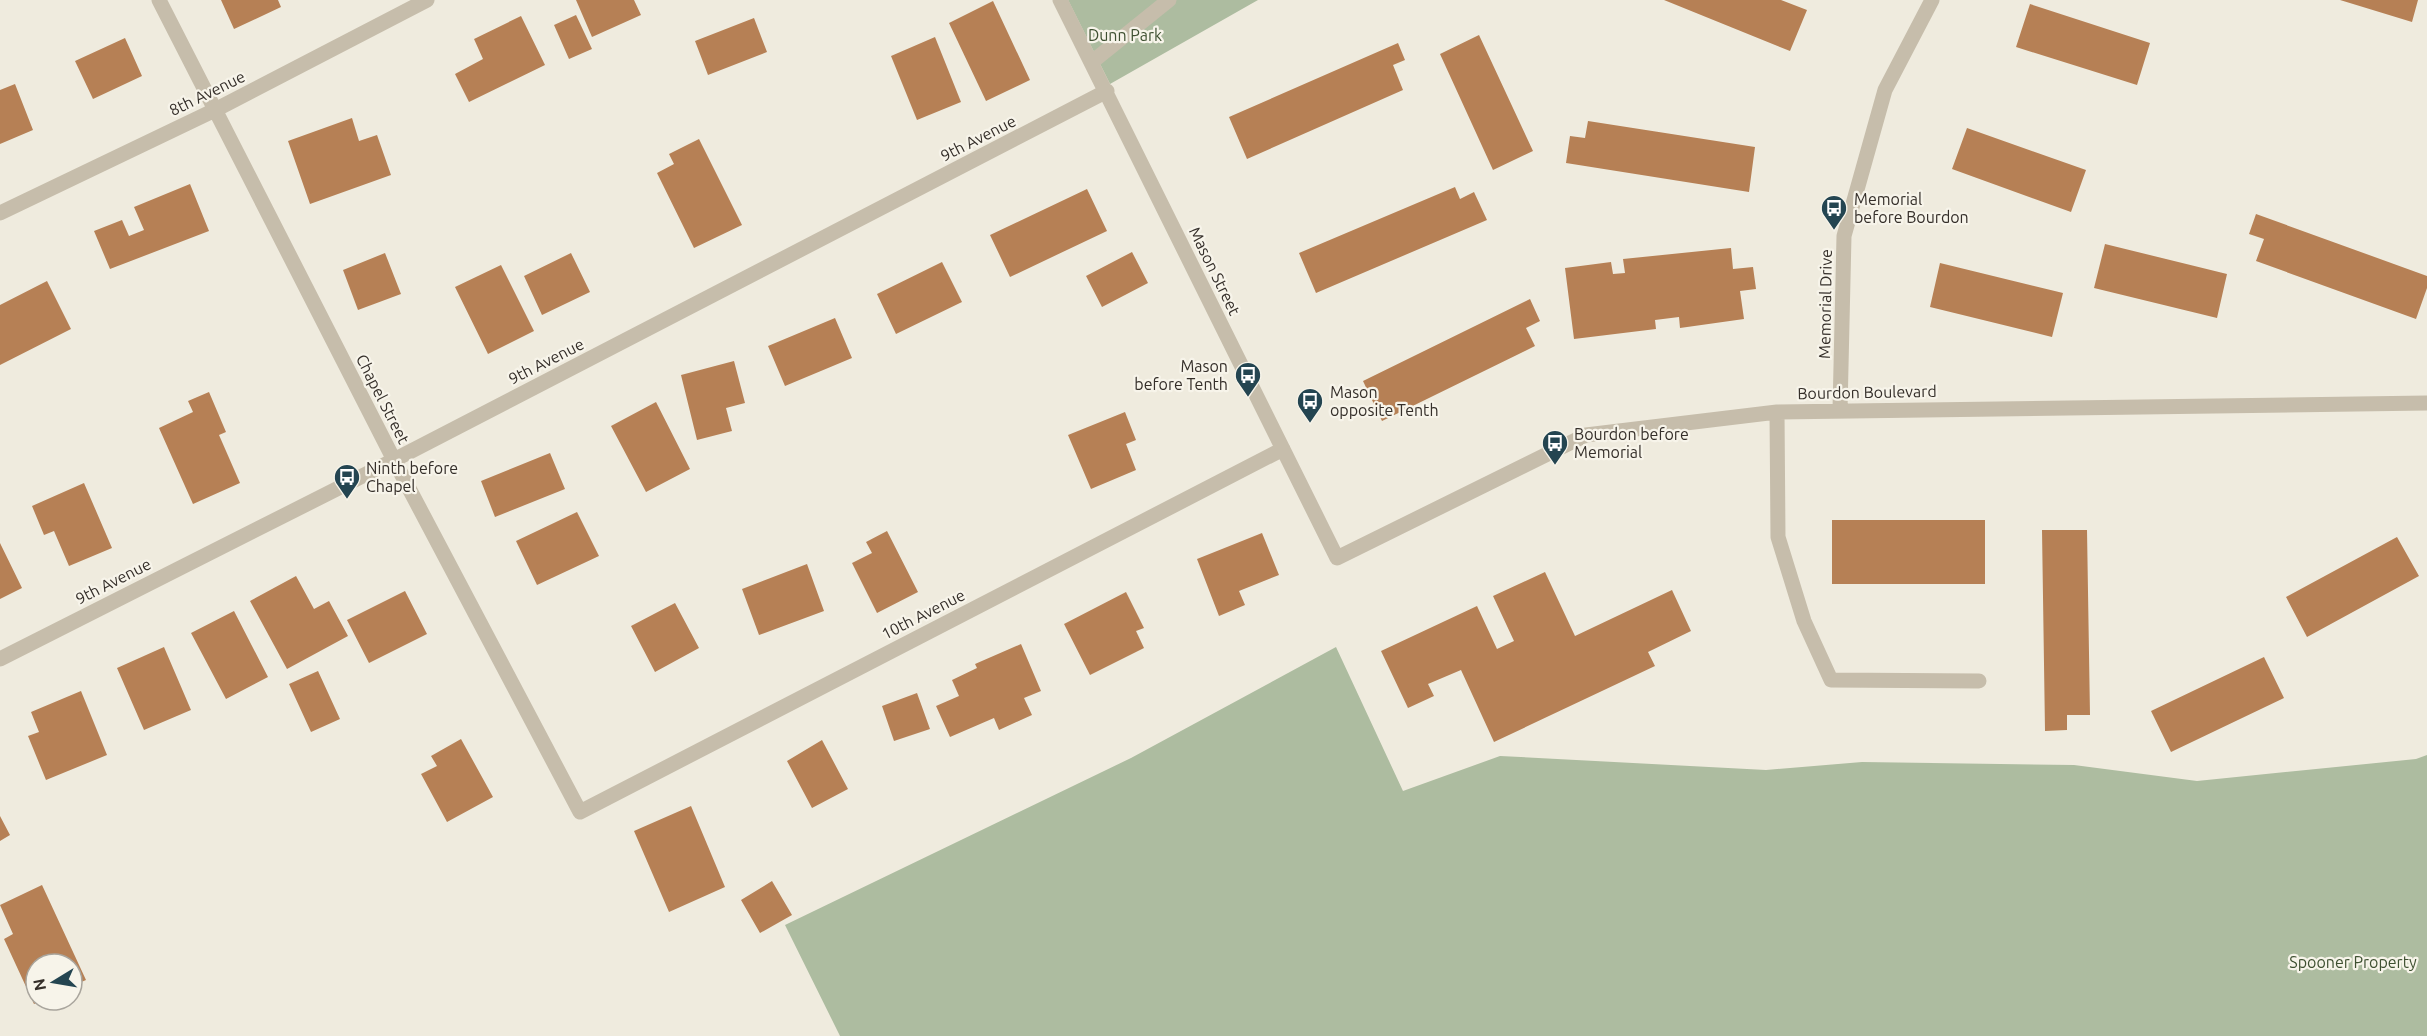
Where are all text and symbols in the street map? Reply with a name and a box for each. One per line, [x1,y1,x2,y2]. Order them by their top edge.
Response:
park label: Dunn Park [1088,26,1162,44]
street label: 8th Avenue [166,67,248,119]
street label: 9th Avenue [937,111,1019,165]
place label: Memorial before Bourdon [1854,190,1969,226]
bus stop icon: Memorial before Bourdon [1819,193,1849,231]
street label: Mason Street [1186,224,1244,319]
street label: Memorial Drive [1815,249,1835,359]
street label: 9th Avenue [505,334,587,388]
street label: Chapel Street [353,351,414,447]
place label: Mason before Tenth [1134,357,1228,393]
bus stop icon: Mason before Tenth [1233,360,1263,398]
street label: Bourdon Boulevard [1797,382,1937,402]
place label: Mason opposite Tenth [1330,383,1439,419]
bus stop icon: Mason opposite Tenth [1295,386,1325,424]
place label: Bourdon before Memorial [1574,425,1689,461]
bus stop icon: Bourdon before Memorial [1540,428,1570,466]
place label: Ninth before Chapel [366,459,458,495]
bus stop icon: Ninth before Chapel [332,462,362,500]
street label: 9th Avenue [72,554,154,608]
street label: 10th Avenue [878,585,968,643]
north arrow [24,952,84,1012]
park label: Spooner Property [2289,953,2417,971]
text: N [29,977,49,992]

